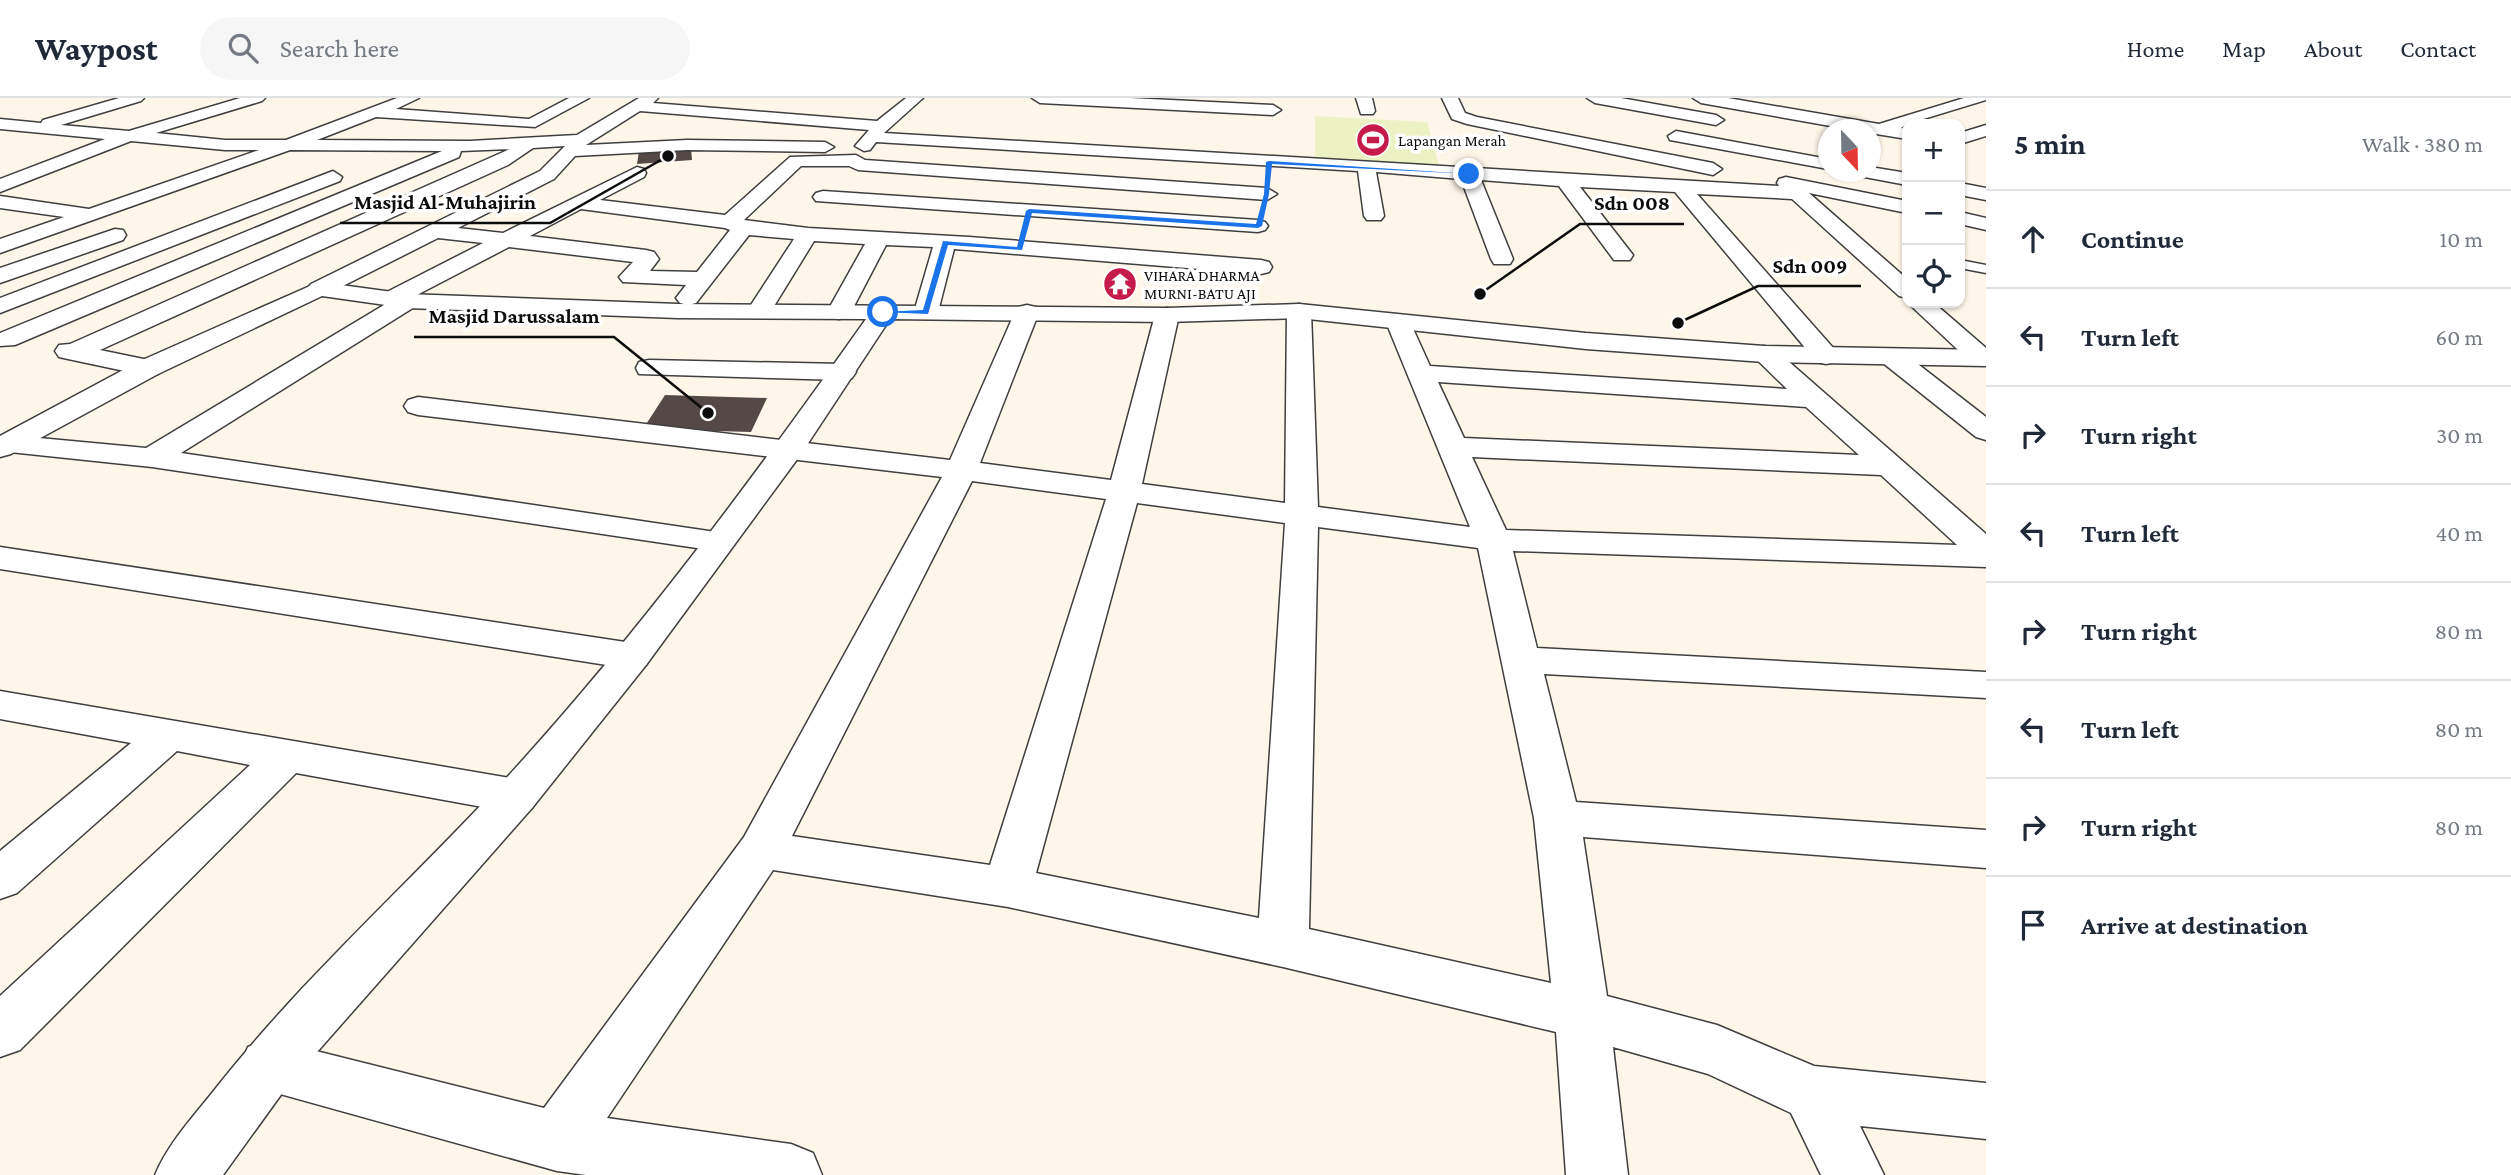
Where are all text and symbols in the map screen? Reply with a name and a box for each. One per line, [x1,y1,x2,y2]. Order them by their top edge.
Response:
search box [200,17,690,80]
icon: search [224,29,262,67]
text: Waypost [35,30,158,67]
text: Search here [280,34,399,63]
text: Home [2127,35,2184,62]
text: Map [2222,35,2266,62]
text: About [2304,35,2362,62]
text: Contact [2400,35,2476,62]
north arrow [1818,119,1881,182]
map controls [1902,119,1965,308]
button: + [1902,119,1965,182]
sports icon: Lapangan Merah [1354,121,1392,159]
text: 5 min [2014,127,2086,160]
text: Walk · 380 m [2362,131,2483,157]
place label: Lapangan Merah [1398,132,1507,150]
route end [1453,158,1484,189]
callout: Masjid Al-Muhajirin [340,181,550,223]
callout: Sdn 008 [1580,182,1684,224]
button: − [1902,182,1965,245]
text: Masjid Al-Muhajirin [354,190,536,214]
text: Sdn 008 [1594,191,1670,215]
icon: ahead [2014,220,2052,258]
text: Continue [2081,225,2184,254]
text: 10 m [2440,226,2483,252]
callout: Sdn 009 [1758,244,1861,286]
button: locate [1902,245,1965,308]
text: Sdn 009 [1772,254,1848,278]
temple icon: VIHARA DHARMA MURNI-BATU AJI [1101,265,1139,303]
place label: VIHARA DHARMA MURNI-BATU AJI [1144,267,1260,303]
callout: Masjid Darussalam [414,295,614,337]
route start [867,296,898,327]
text: Masjid Darussalam [428,304,600,328]
icon: left [2014,318,2052,356]
text: Turn left [2081,323,2179,352]
text: 60 m [2436,324,2483,350]
icon: right [2014,416,2052,454]
text: Turn right [2081,421,2197,450]
text: 30 m [2436,422,2483,448]
icon: left [2014,514,2052,552]
text: Turn left [2081,519,2179,548]
text: 40 m [2435,520,2483,546]
icon: right [2014,612,2052,650]
text: Turn right [2081,617,2197,646]
text: 80 m [2435,618,2483,644]
icon: left [2014,710,2052,748]
text: Turn left [2081,715,2179,744]
text: 80 m [2435,716,2483,742]
icon: right [2014,808,2052,846]
text: Turn right [2081,813,2197,842]
text: 80 m [2435,814,2483,840]
icon: arrive [2014,906,2052,944]
text: Arrive at destination [2081,911,2308,940]

